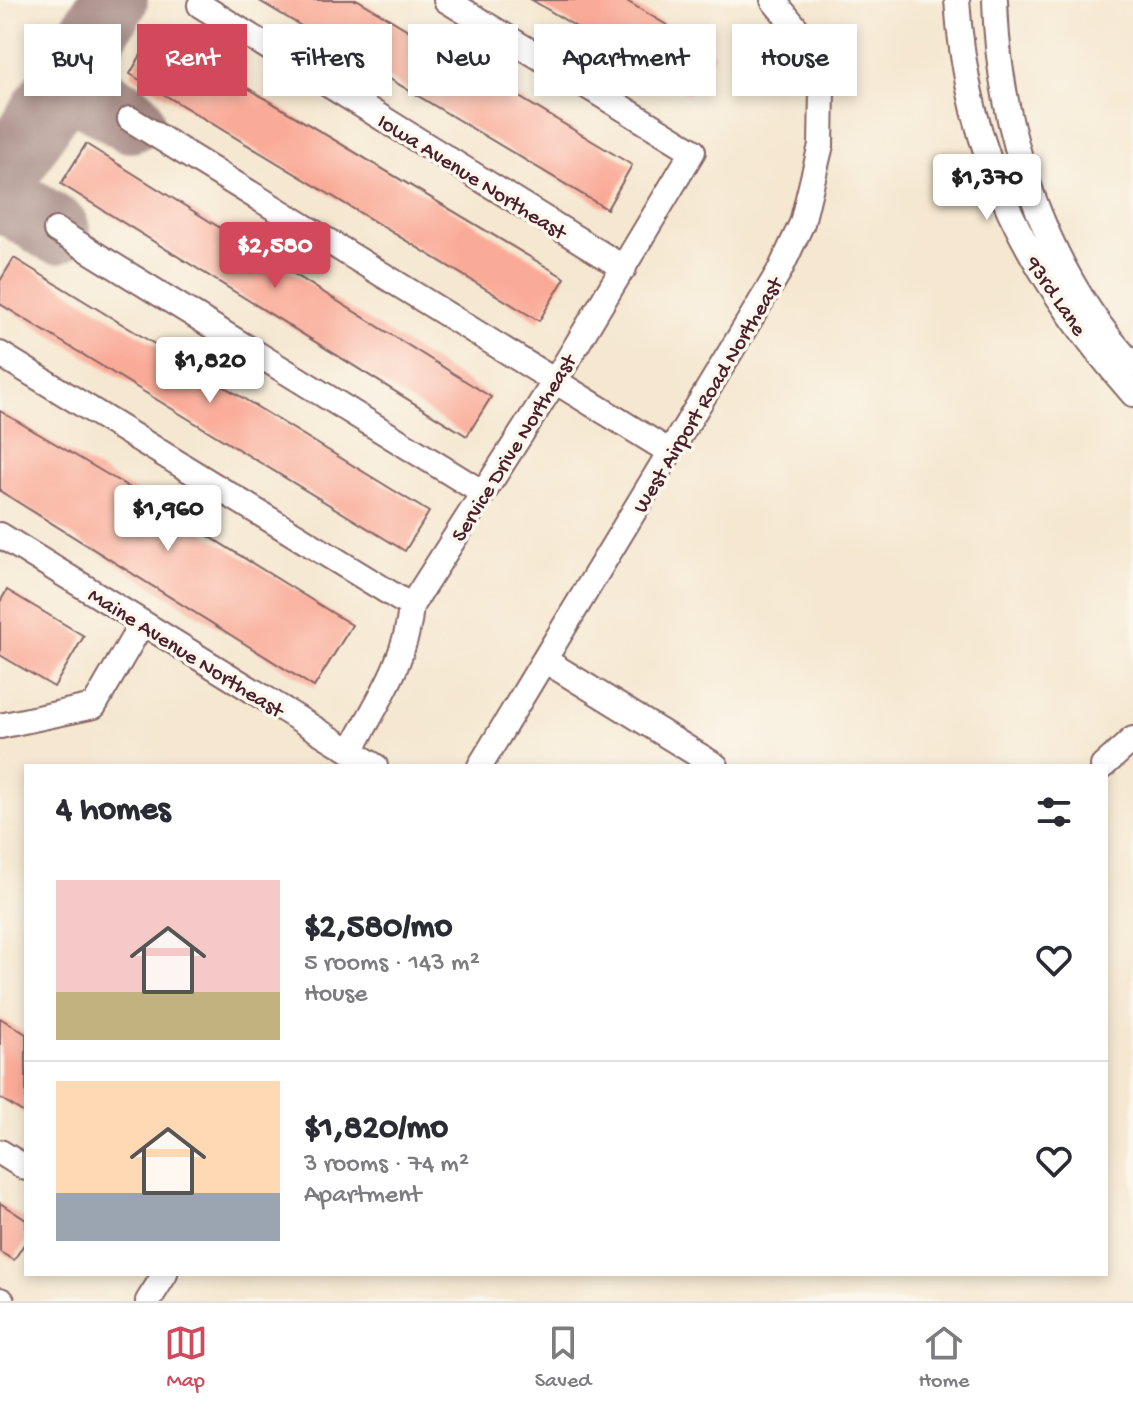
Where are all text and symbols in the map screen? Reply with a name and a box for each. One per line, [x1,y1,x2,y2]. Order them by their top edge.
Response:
chip: Buy [24,24,121,96]
chip: Rent [137,24,247,96]
chip: Filters [263,24,392,96]
chip: New [408,24,518,96]
chip: Apartment [534,24,716,96]
chip: House [732,24,857,96]
street label: Iowa Avenue Northeast [372,110,572,248]
pin: $1,370 [922,154,1052,222]
text: $1,370 [951,164,1023,195]
pin: $2,580 [210,222,340,290]
text: $2,580 [237,232,313,263]
street label: 93rd Lane [1018,252,1091,343]
street label: West Airport Road Northeast [629,272,791,519]
pin: $1,820 [145,337,275,405]
text: $1,820 [174,347,246,378]
street label: Service Drive Northeast [447,349,585,548]
pin: $1,960 [103,485,233,553]
text: $1,960 [132,495,204,526]
street label: Maine Avenue Northeast [82,584,289,726]
icon: filters [1032,790,1076,834]
text: 4 homes [56,792,170,832]
text: $2,580/mo [304,909,452,949]
icon: home [120,912,216,1008]
icon: heart [1032,938,1076,982]
text: 5 rooms · 143 m² [304,949,480,980]
text: House [304,980,368,1011]
text: $1,820/mo [304,1110,448,1150]
icon: home [120,1113,216,1209]
icon: heart [1032,1139,1076,1183]
text: 3 rooms · 74 m² [304,1150,469,1181]
text: Apartment [304,1181,421,1212]
tab: Map [164,1321,208,1395]
tab: Saved [535,1321,591,1395]
tab: Home [918,1321,969,1395]

